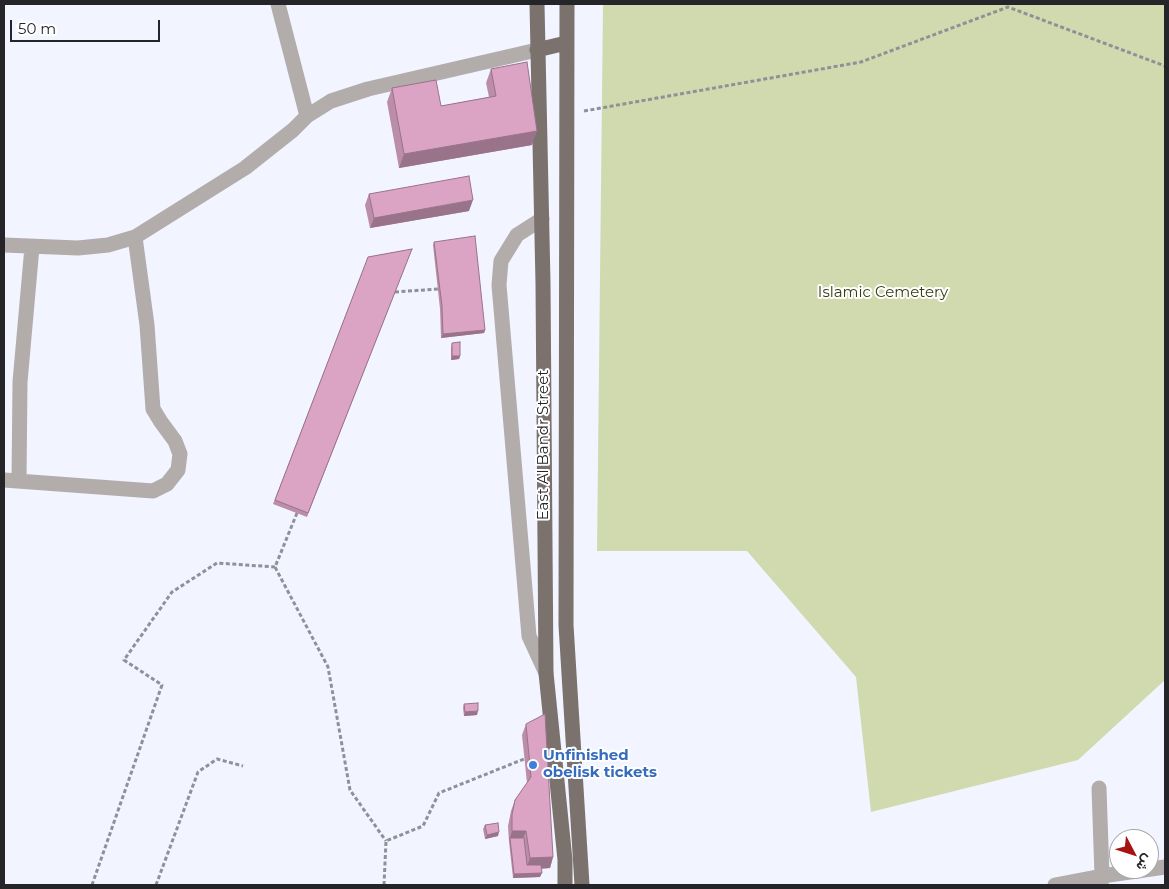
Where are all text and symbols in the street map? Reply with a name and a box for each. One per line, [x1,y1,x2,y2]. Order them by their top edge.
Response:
scale bar [12,10,162,42]
text: 50 m [18,19,56,38]
park label: Islamic Cemetery [818,284,948,302]
street label: East Al Bandr Street [535,370,553,520]
place label: Unfinished obelisk tickets [543,747,657,782]
marker: Unfinished obelisk tickets [527,759,539,771]
north arrow [1109,829,1159,879]
text: ش [1132,851,1157,875]

